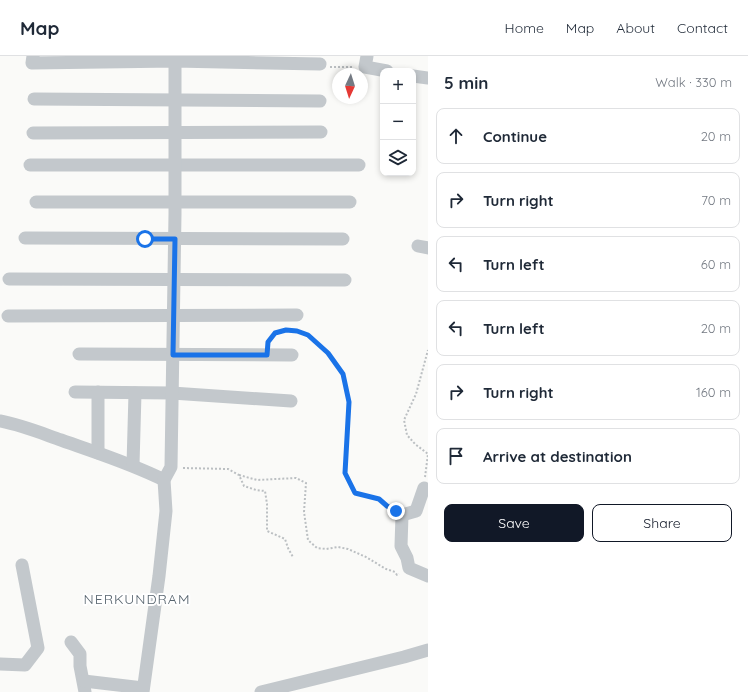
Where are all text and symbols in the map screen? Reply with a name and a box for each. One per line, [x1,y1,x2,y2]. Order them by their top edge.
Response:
text: Map [20,16,59,40]
text: Home [505,19,544,37]
text: Map [566,19,594,37]
text: About [616,19,655,37]
text: Contact [677,19,728,37]
north arrow [332,68,368,104]
map controls [380,68,416,176]
button: + [380,68,416,104]
text: 5 min [444,72,488,93]
text: Walk · 330 m [655,74,732,90]
button: − [380,104,416,140]
icon: ahead [445,125,467,147]
text: Continue [483,127,547,146]
text: 20 m [701,128,731,144]
button: layers [380,140,416,176]
icon: right [445,189,467,211]
text: Turn right [483,191,554,210]
text: 70 m [701,192,731,208]
route start [136,230,154,248]
icon: left [445,253,467,275]
text: Turn left [483,255,545,274]
text: 60 m [701,256,731,272]
icon: left [445,317,467,339]
text: Turn left [483,319,545,338]
text: 20 m [701,320,731,336]
icon: right [445,381,467,403]
text: Turn right [483,383,554,402]
text: 160 m [696,384,731,400]
icon: arrive [445,445,467,467]
text: Arrive at destination [483,447,632,466]
route end [387,502,405,520]
button: Save [444,504,584,542]
button: Share [592,504,732,542]
district label: NERKUNDRAM [83,590,191,608]

